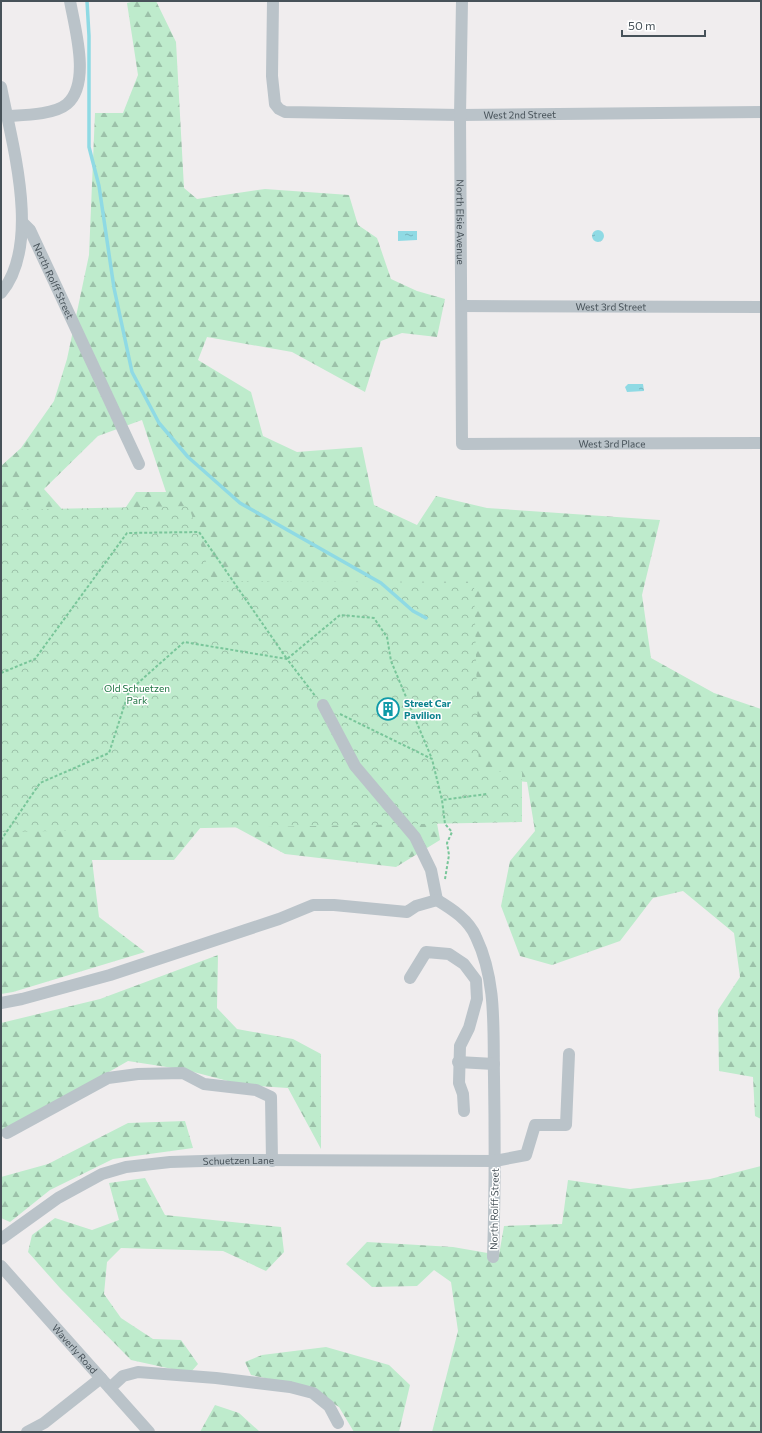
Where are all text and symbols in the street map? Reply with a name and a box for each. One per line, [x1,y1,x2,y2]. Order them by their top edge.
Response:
scale bar [622,12,705,38]
text: 50 m [628,18,656,32]
street label: West 2nd Street [483,108,556,121]
street label: North Elsie Avenue [454,179,467,265]
street label: North Rolff Street [31,241,76,321]
street label: West 3rd Street [576,300,646,313]
street label: West 3rd Place [579,437,645,450]
park label: Old Schuetzen Park [104,682,170,706]
building icon: Street Car Pavilion [375,696,401,722]
place label: Street Car Pavilion [404,697,451,721]
street label: Schuetzen Lane [203,1154,274,1167]
street label: North Rolff Street [487,1168,501,1250]
street label: Waverly Road [50,1322,100,1376]

